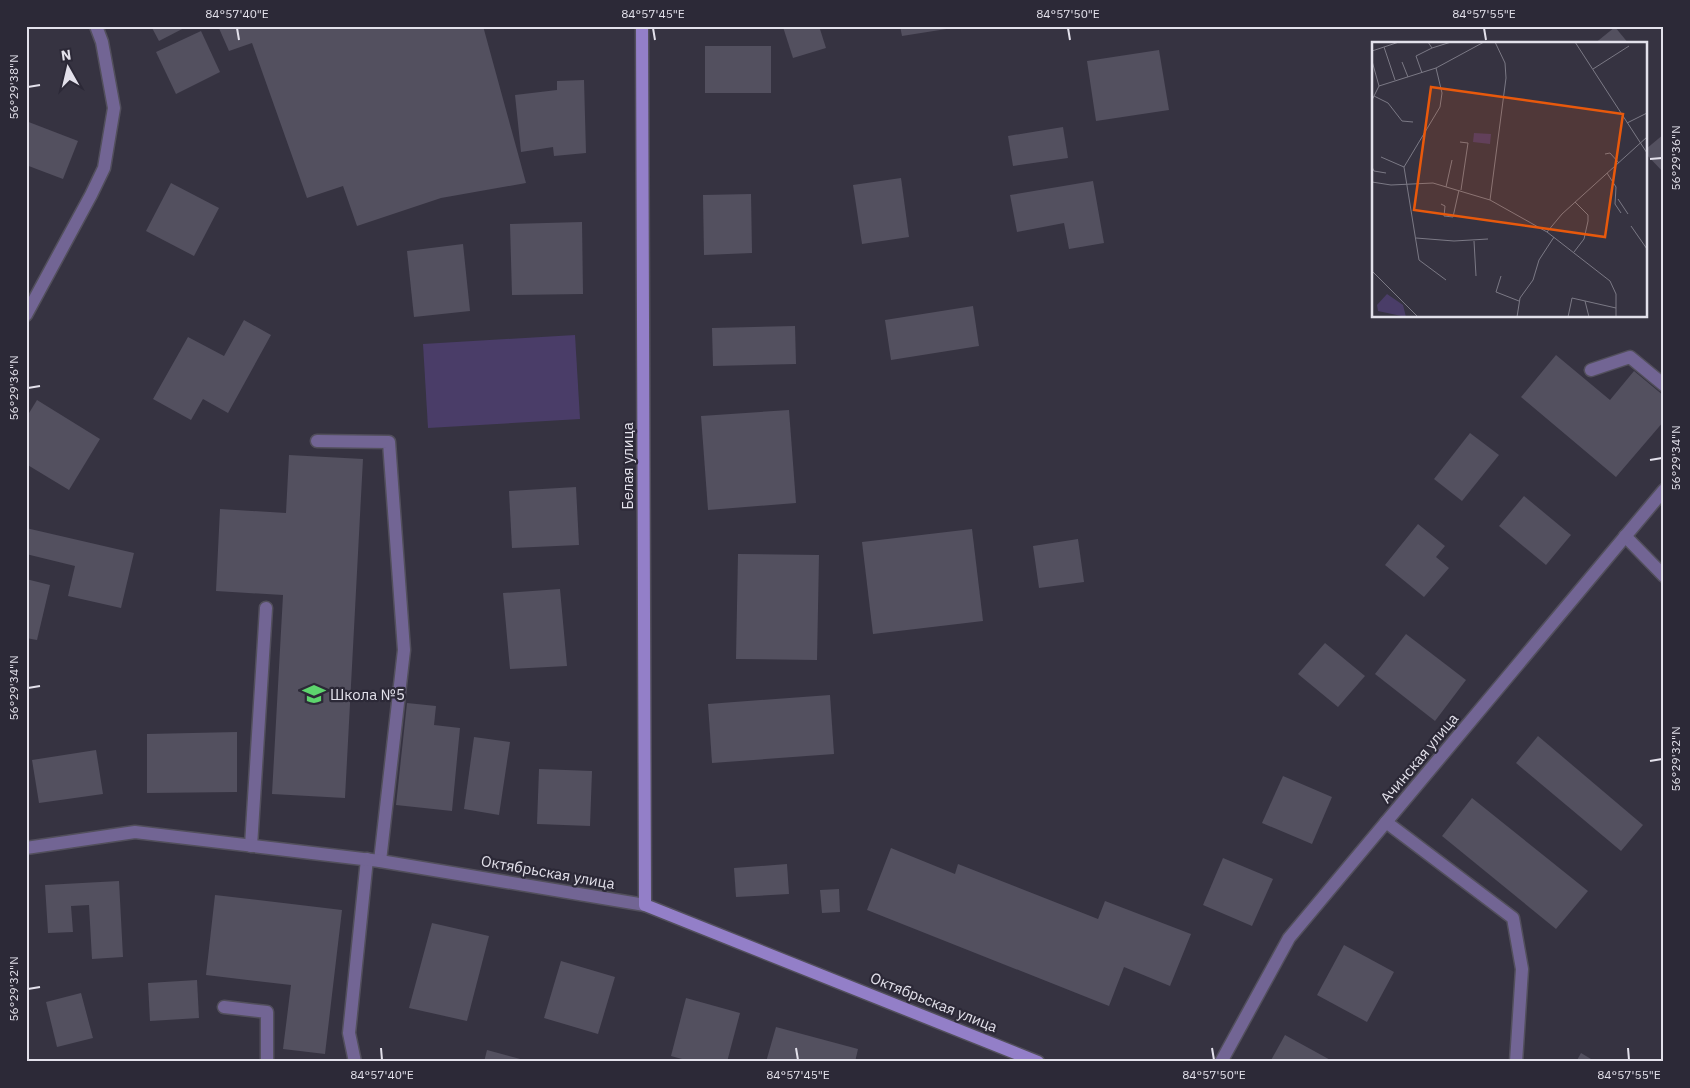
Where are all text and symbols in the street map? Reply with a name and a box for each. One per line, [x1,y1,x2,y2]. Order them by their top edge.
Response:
text: 84°57'40"E [205,6,269,21]
text: 84°57'45"E [621,6,685,21]
text: 84°57'50"E [1036,6,1100,21]
text: 84°57'55"E [1452,6,1516,21]
north arrow [42,42,92,92]
inset map [1372,42,1648,318]
text: N [60,46,72,65]
text: 56°29'38"N [6,54,21,120]
text: 56°29'36"N [1668,125,1683,191]
text: 56°29'36"N [6,355,21,421]
street label: Белая улица [618,422,637,510]
text: 56°29'34"N [1668,425,1683,491]
text: 56°29'34"N [6,655,21,721]
school or university icon: Школа №5 [301,681,327,707]
place label: Школа №5 [330,685,405,704]
street label: Ачинская улица [1376,709,1462,807]
text: 56°29'32"N [1668,726,1683,792]
street label: Октябрьская улица [480,851,616,893]
text: 56°29'32"N [6,956,21,1022]
street label: Октябрьская улица [868,968,1000,1036]
text: 84°57'40"E [350,1067,414,1082]
text: 84°57'45"E [766,1067,830,1082]
text: 84°57'50"E [1182,1067,1246,1082]
text: 84°57'55"E [1597,1067,1661,1082]

